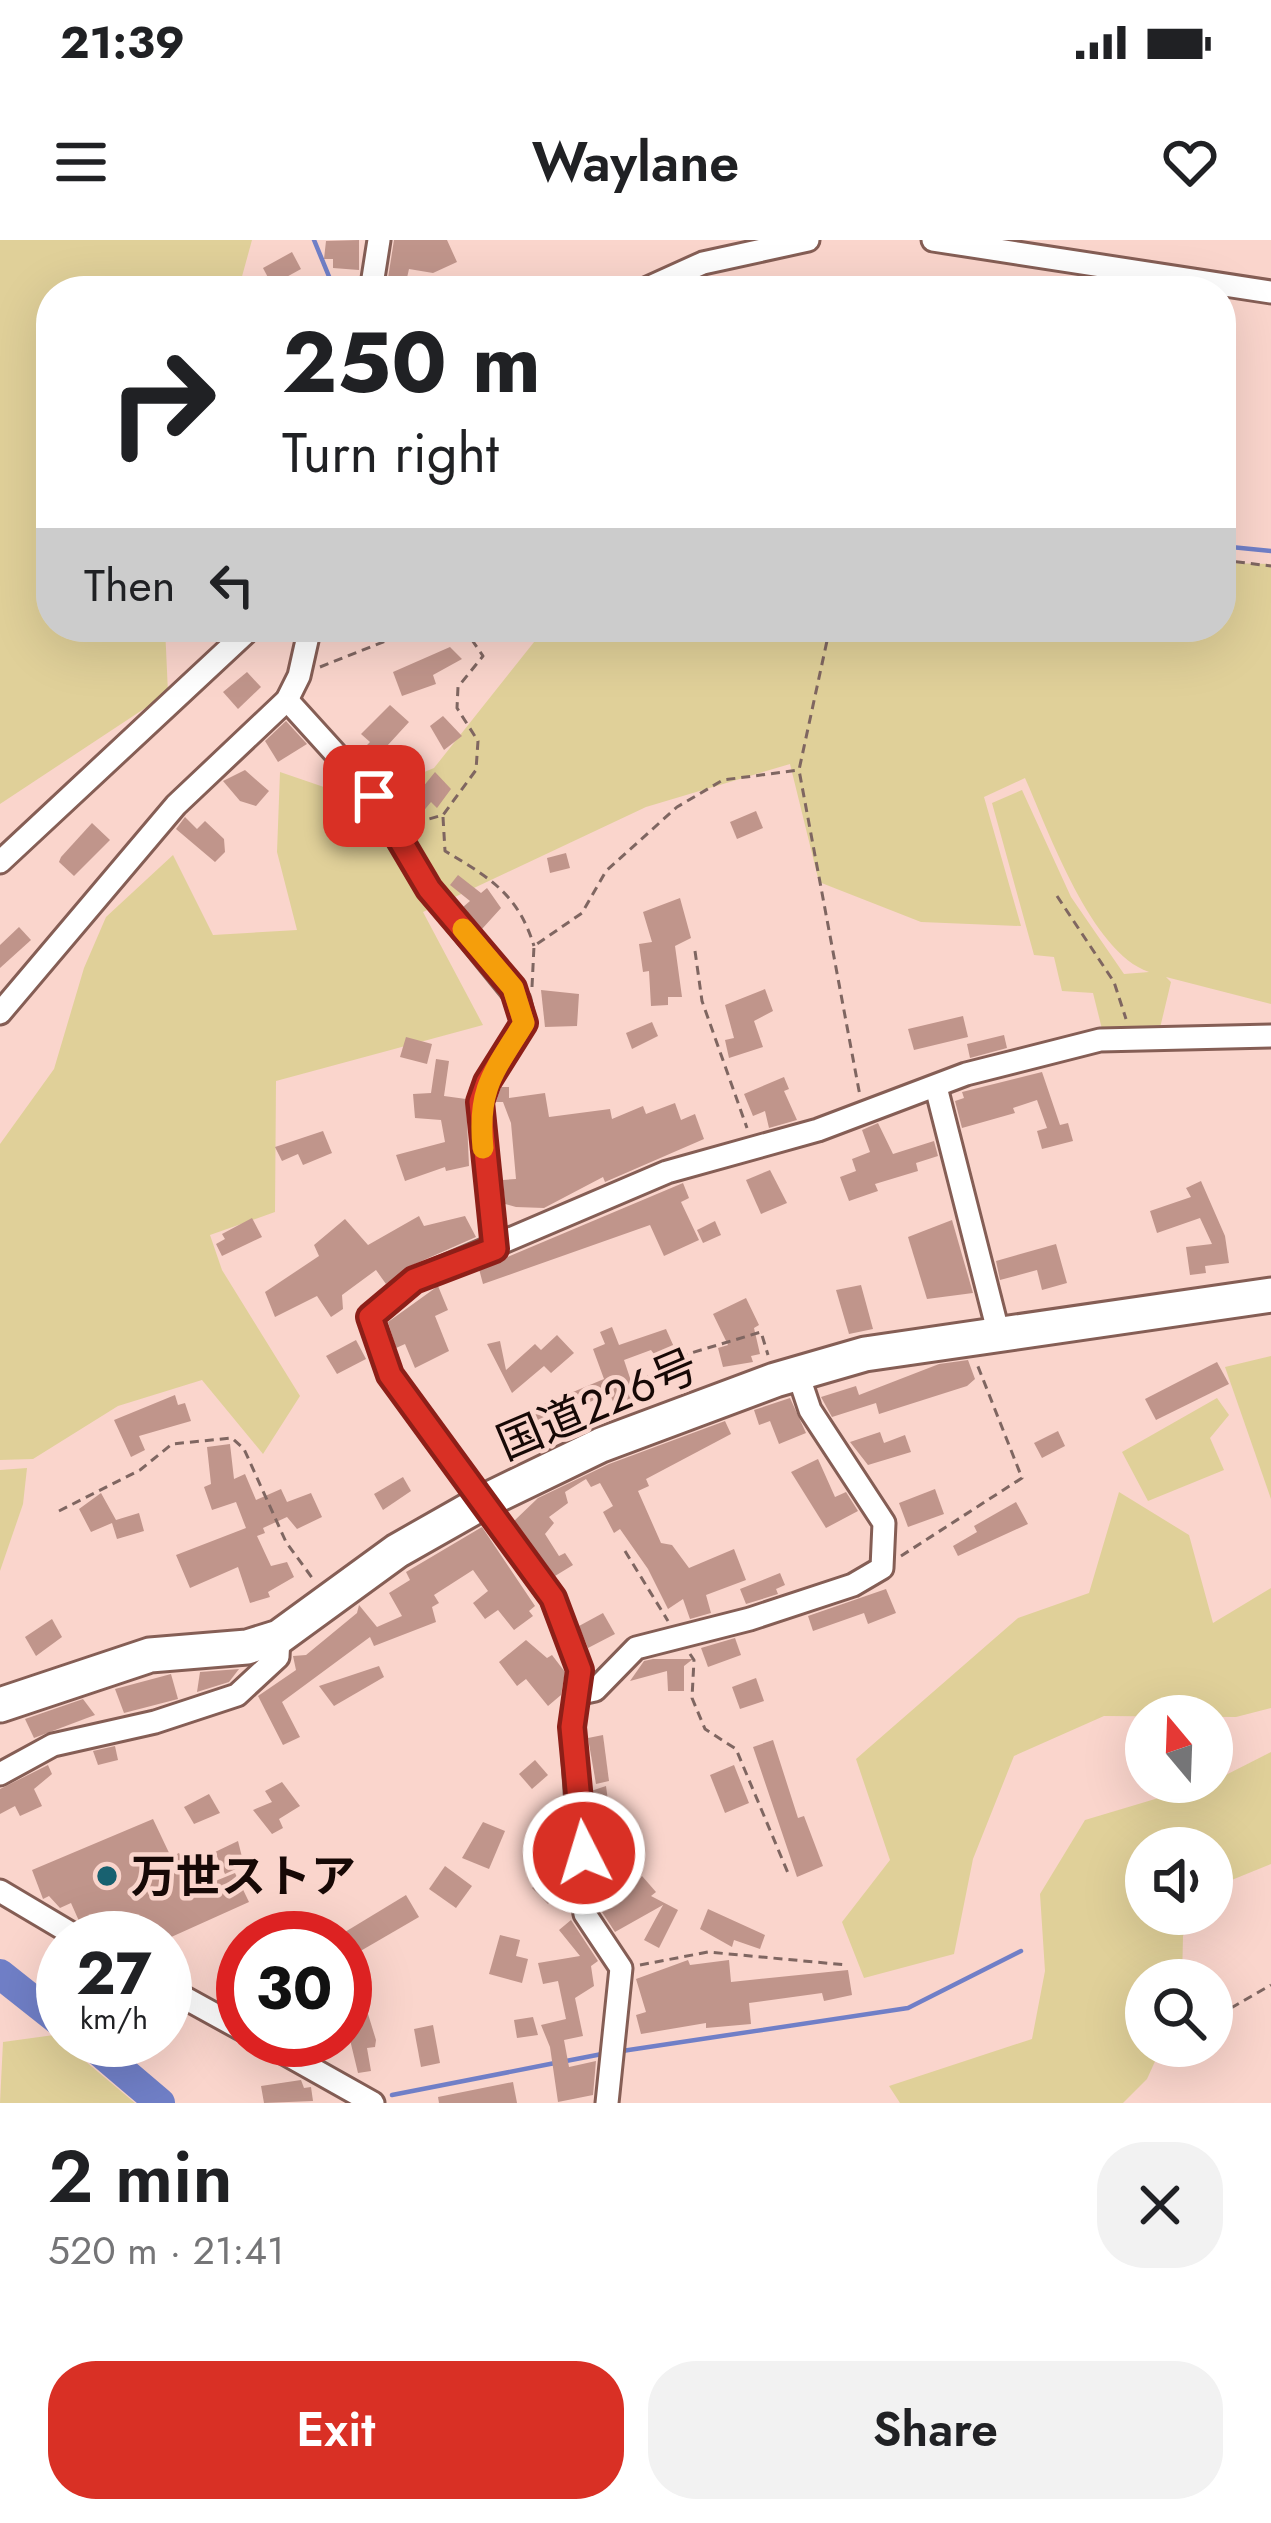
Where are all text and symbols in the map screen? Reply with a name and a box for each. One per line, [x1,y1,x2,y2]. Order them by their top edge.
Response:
text: 21:39 [60,10,185,75]
text: Waylane [532,123,739,201]
icon: menu [48,129,114,195]
icon: heart [1157,129,1223,195]
text: 250 m [282,302,541,424]
icon: right [84,324,240,480]
text: Turn right [282,414,499,492]
icon: left [199,552,265,618]
text: Then [84,553,175,618]
pin [323,745,425,847]
icon: arrive [341,763,407,829]
street label: 国道226号 [487,1333,708,1476]
north arrow [1125,1695,1233,1803]
map controls [1125,1695,1233,2067]
position arrow [521,1790,647,1916]
button: sound [1125,1827,1233,1935]
place label: 万世ストア [131,1844,356,1909]
marker: 万世ストア [94,1863,120,1889]
speed limit sign: 30 [216,1911,372,2067]
text: 27 [76,1930,152,2017]
button: search [1125,1959,1233,2067]
text: km/h [80,1997,148,2040]
text: 2 min [48,2125,233,2229]
button: close [1097,2142,1223,2268]
text: 520 m · 21:41 [48,2222,285,2279]
button: Exit [48,2361,624,2499]
button: Share [648,2361,1223,2499]

